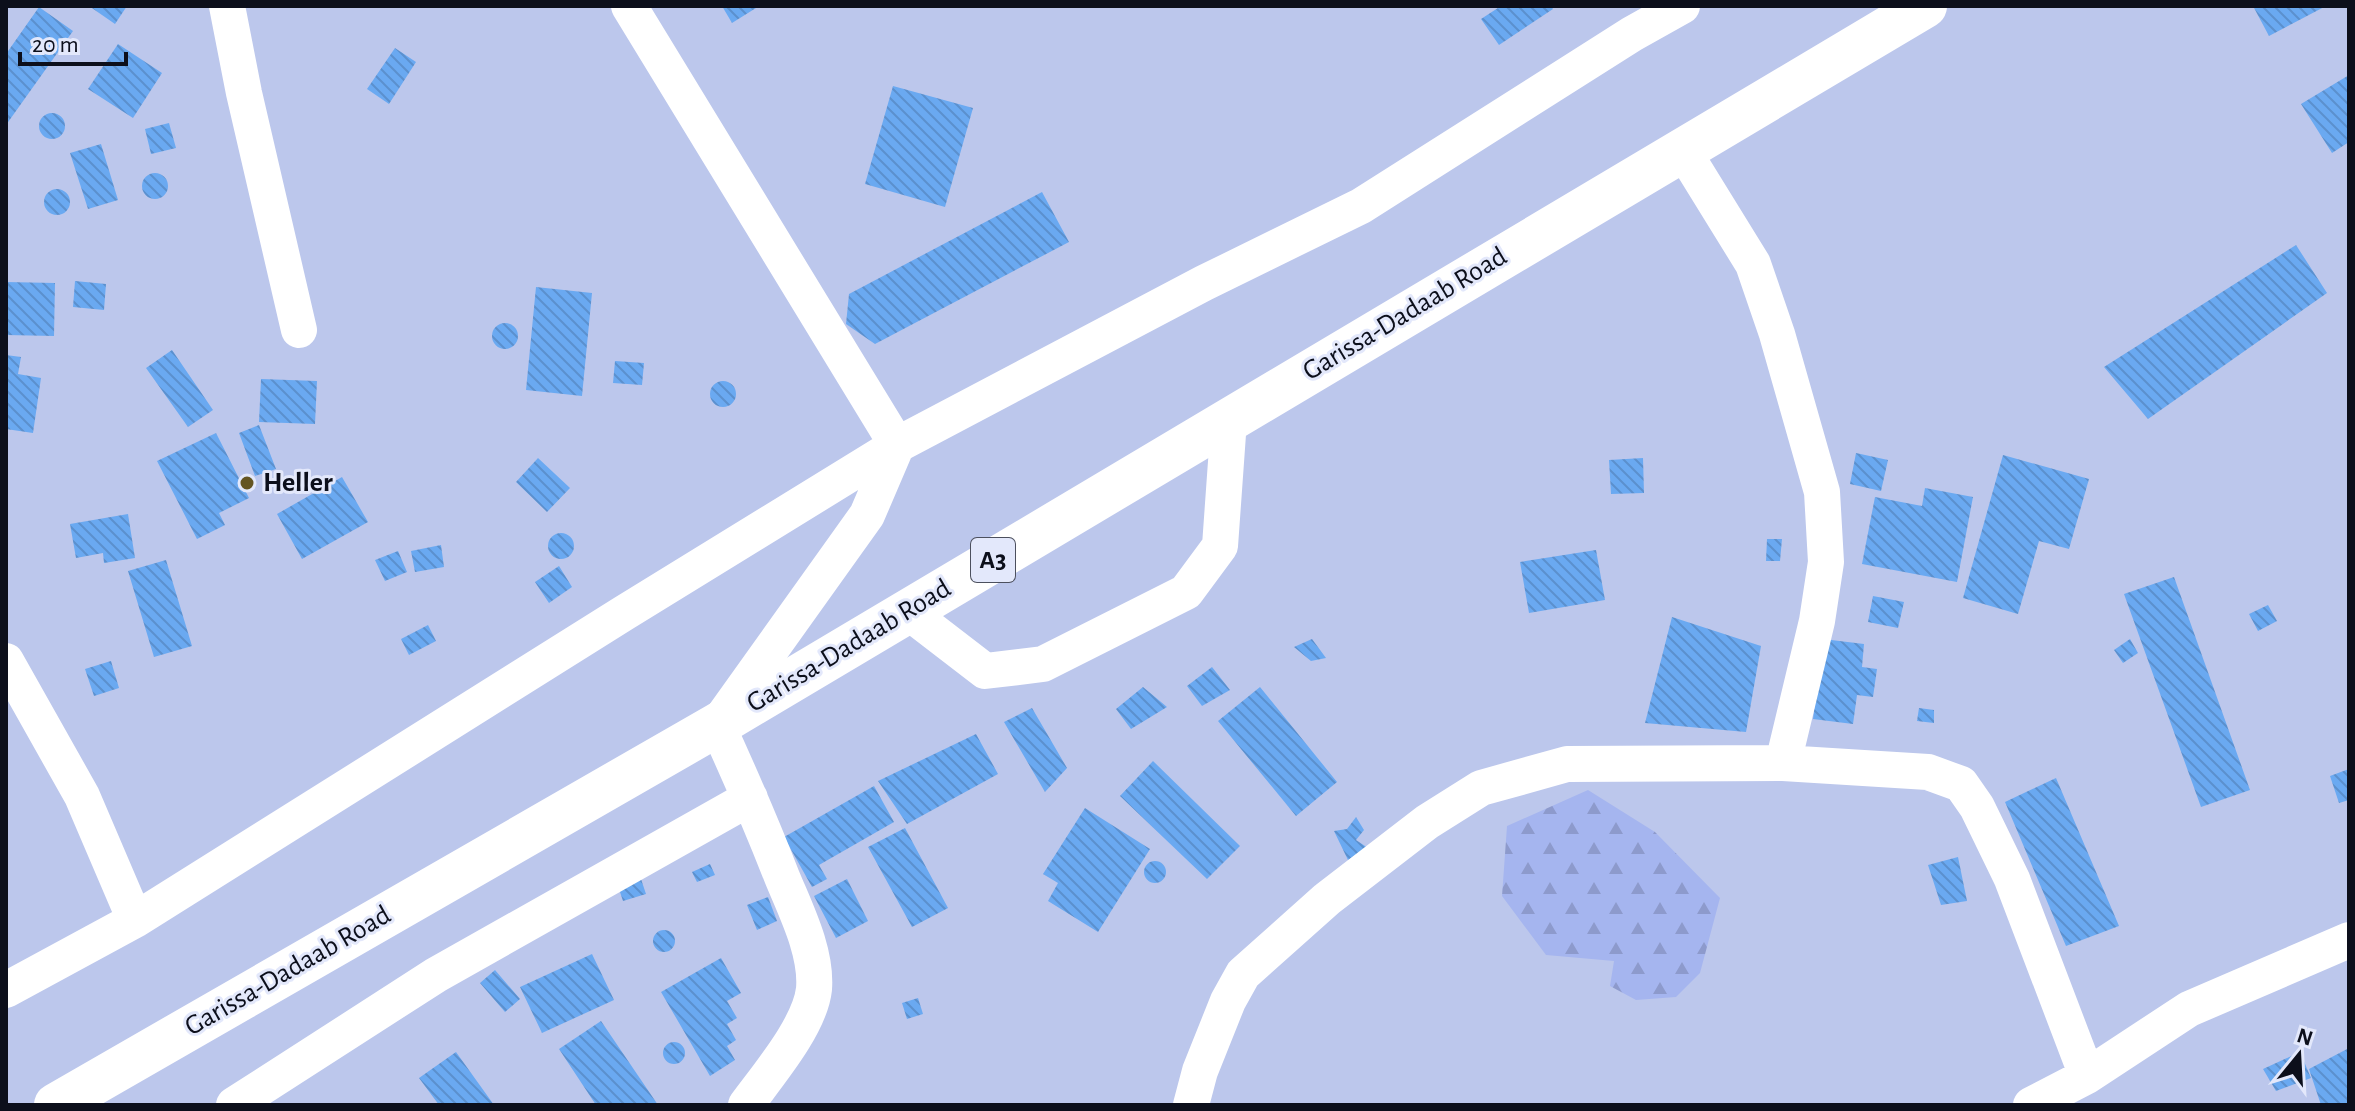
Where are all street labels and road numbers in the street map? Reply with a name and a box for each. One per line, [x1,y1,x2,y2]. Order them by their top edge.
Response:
street label: Garissa-Dadaab Road [1298,242,1512,386]
road number: A3 [971,538,1015,582]
street label: Garissa-Dadaab Road [742,574,956,718]
street label: Garissa-Dadaab Road [180,901,396,1041]

